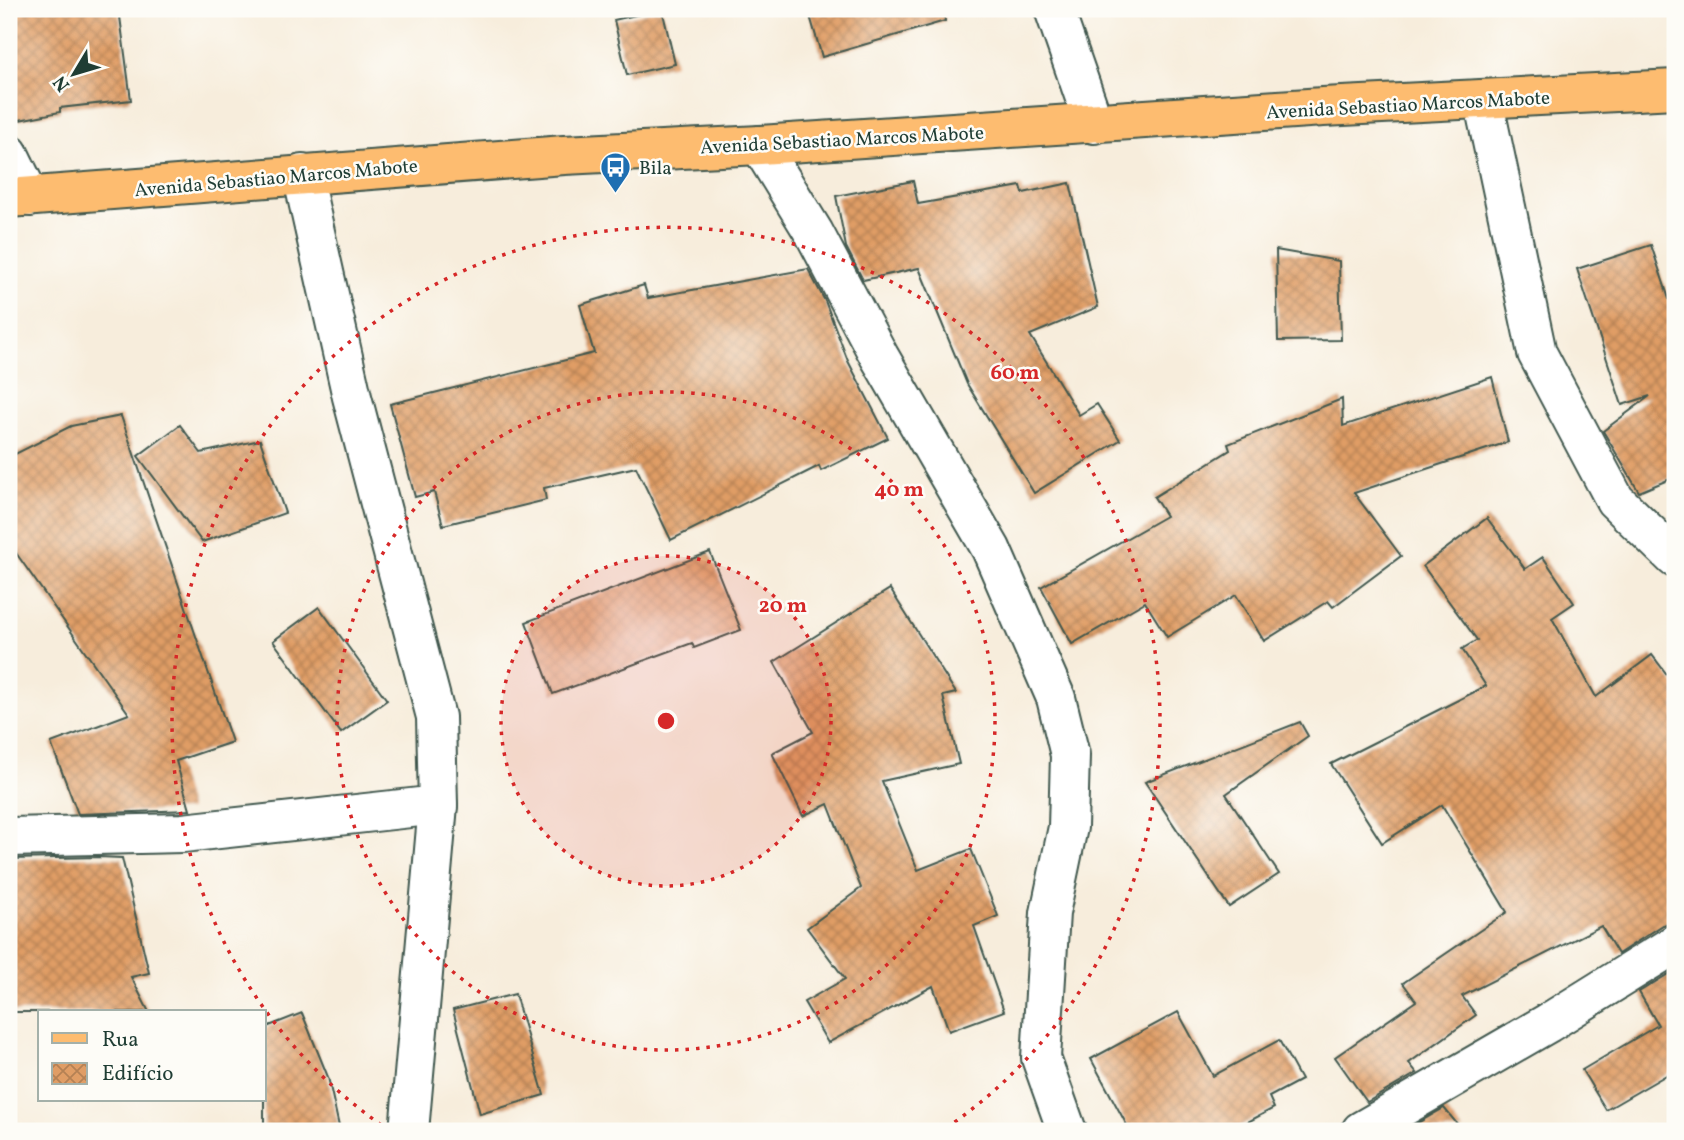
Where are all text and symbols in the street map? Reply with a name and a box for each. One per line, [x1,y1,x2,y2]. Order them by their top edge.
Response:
north arrow [38,38,108,108]
text: N [48,70,77,97]
street label: Avenida Sebastiao Marcos Mabote [1266,86,1551,126]
street label: Avenida Sebastiao Marcos Mabote [700,121,985,161]
bus stop icon: Bila [599,150,633,194]
street label: Avenida Sebastiao Marcos Mabote [134,154,419,204]
place label: Bila [639,156,672,182]
text: 60 m [991,359,1039,388]
text: 40 m [874,476,924,505]
text: 20 m [759,592,807,621]
centre of rings [654,709,678,733]
legend [38,1010,266,1102]
text: Rua [102,1026,139,1055]
text: Edifício [102,1060,174,1089]

